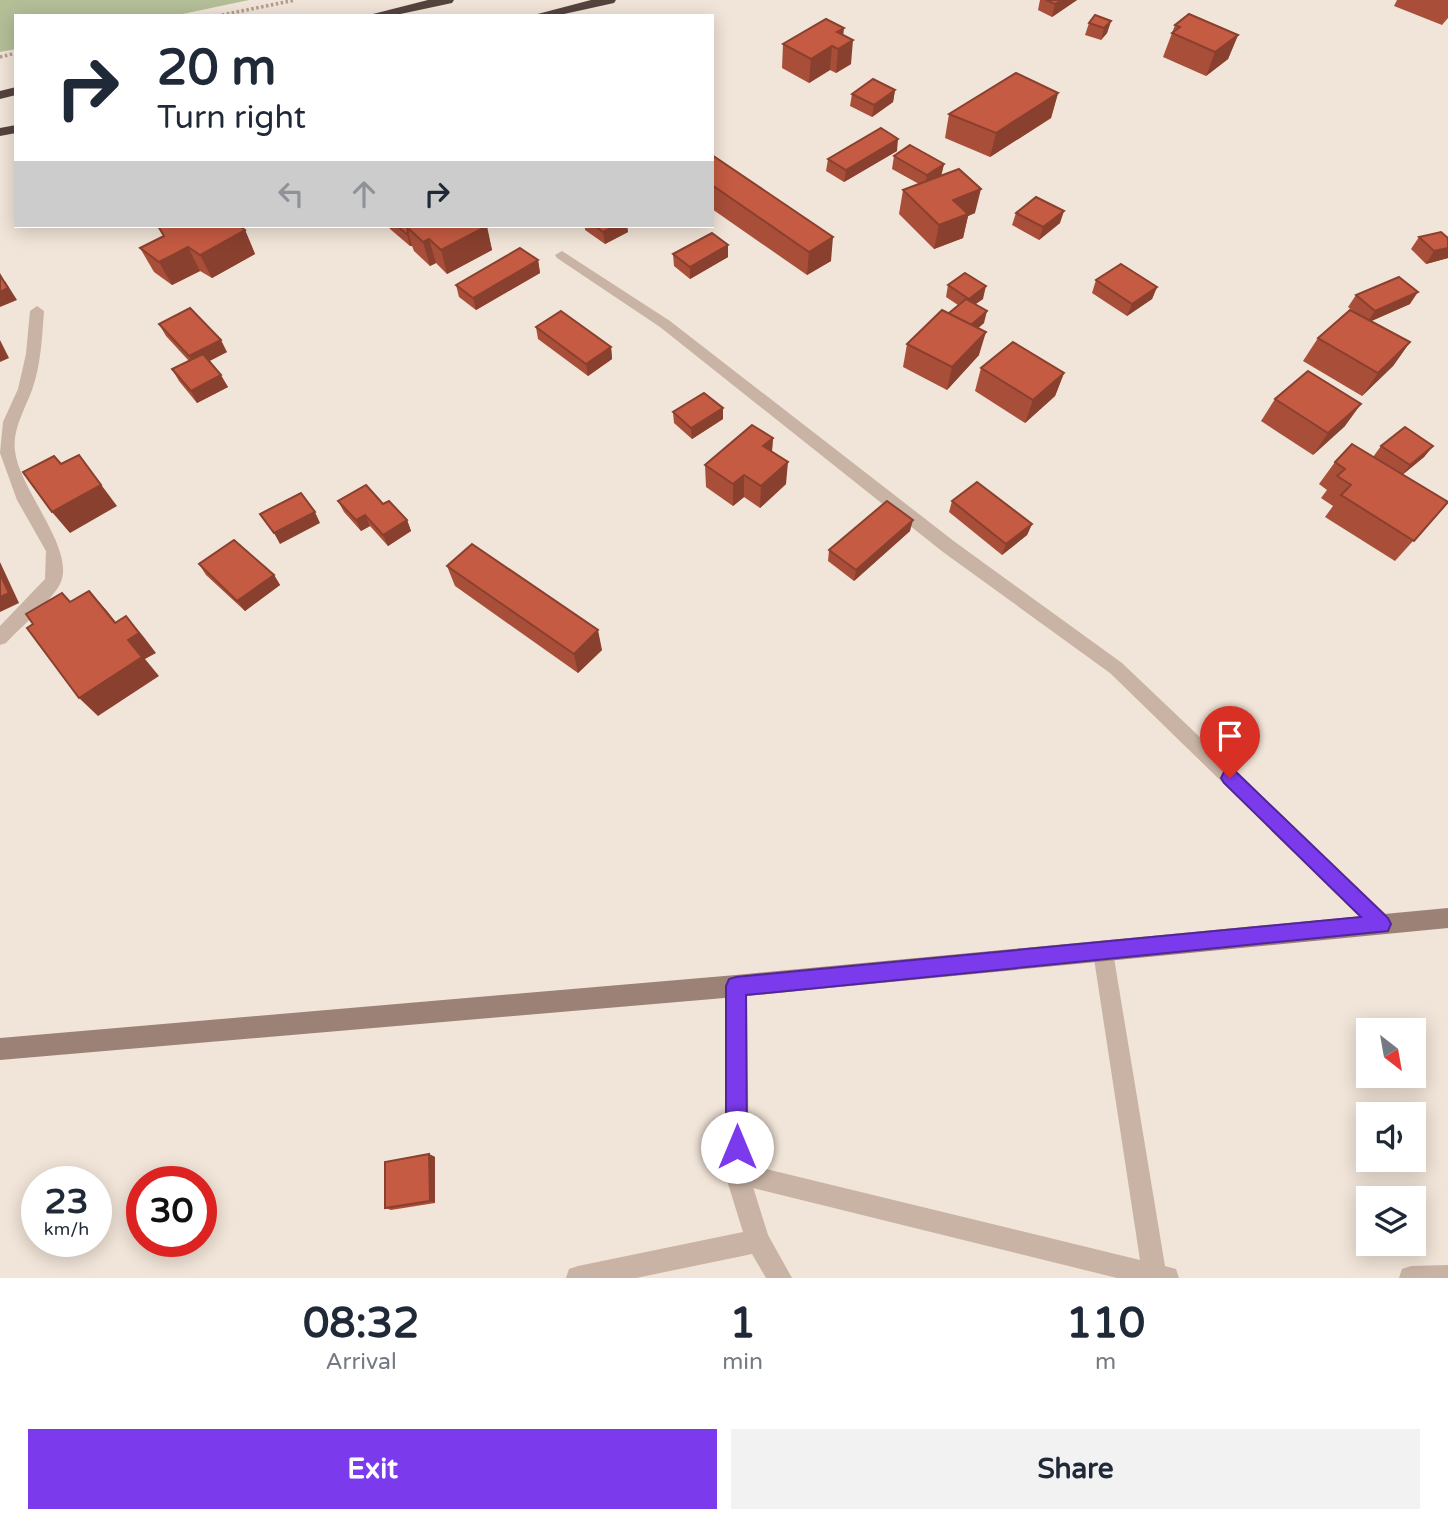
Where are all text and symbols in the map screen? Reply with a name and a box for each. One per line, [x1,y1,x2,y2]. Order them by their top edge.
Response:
text: 20 m [157,39,276,98]
icon: right [42,42,133,133]
text: Turn right [157,99,306,137]
icon: left [272,175,310,213]
icon: ahead [345,175,383,213]
icon: right [418,175,456,213]
pin [1200,706,1260,778]
icon: arrive [1211,717,1249,755]
north arrow [1356,1018,1426,1088]
map controls [1356,1018,1426,1256]
button: sound [1356,1102,1426,1172]
position arrow [700,1110,774,1184]
speed limit sign: 30 [126,1166,217,1257]
text: 23 [45,1181,88,1223]
button: layers [1356,1186,1426,1256]
text: km/h [44,1218,89,1240]
text: 08:32 [303,1298,419,1349]
text: 1 [729,1298,756,1349]
text: 110 [1066,1298,1145,1349]
text: Arrival [326,1348,397,1376]
text: min [722,1348,763,1376]
text: m [1095,1348,1116,1376]
button: Exit [28,1429,717,1509]
button: Share [731,1429,1420,1509]

